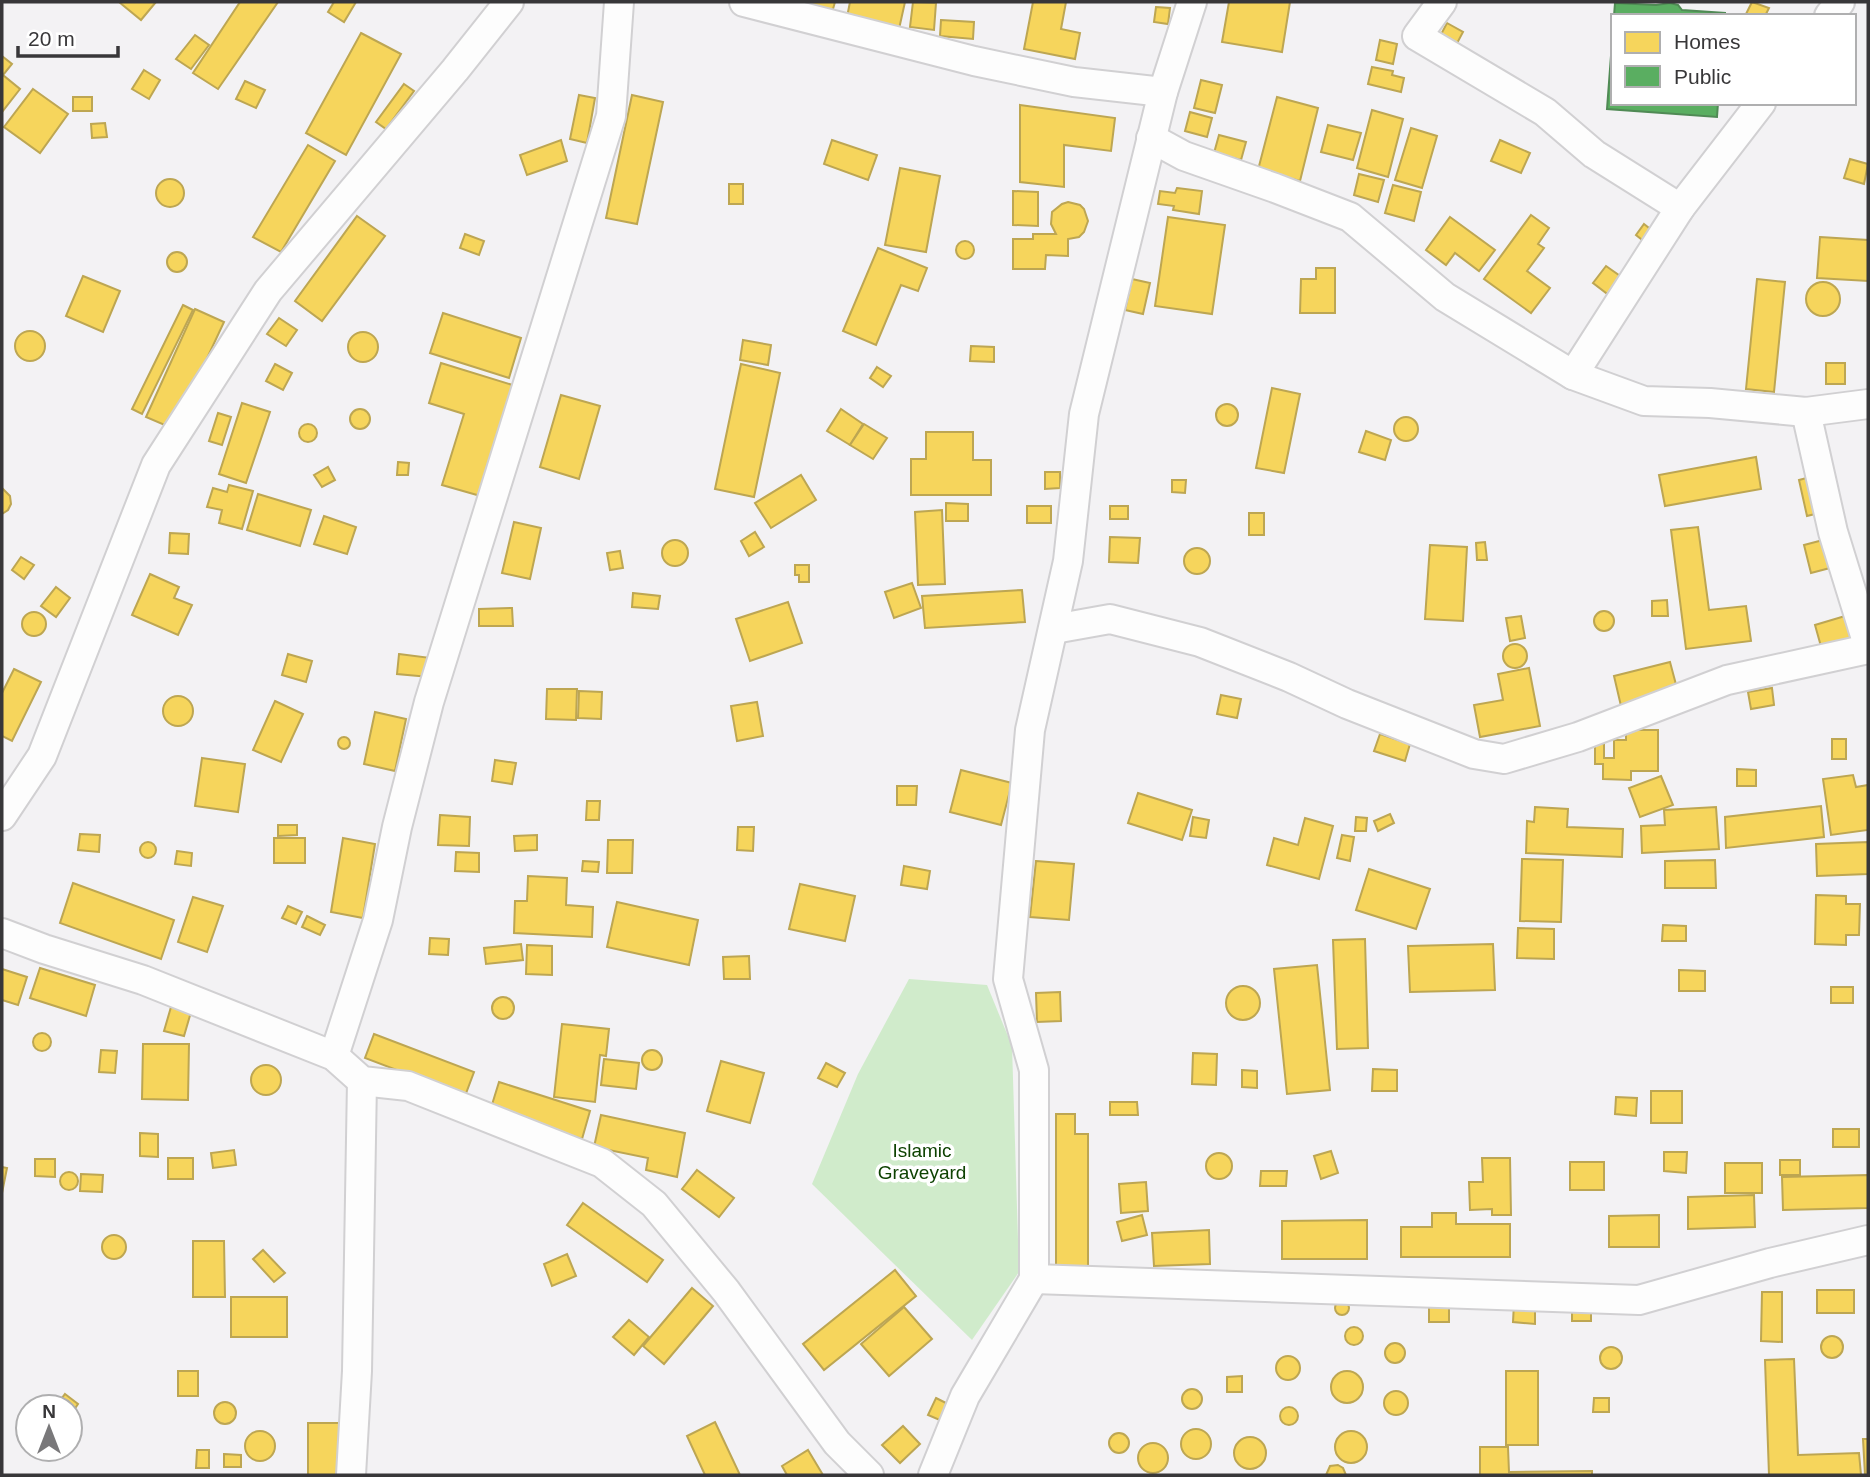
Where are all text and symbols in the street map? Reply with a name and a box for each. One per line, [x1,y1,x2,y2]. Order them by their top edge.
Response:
scale bar [18,14,117,58]
legend [1611,14,1856,105]
text: 20 m [28,27,75,50]
text: Homes [1674,30,1741,53]
text: Public [1674,65,1731,88]
park label: Islamic Graveyard [878,1140,966,1183]
north arrow [14,1393,84,1463]
text: N [42,1401,56,1422]

